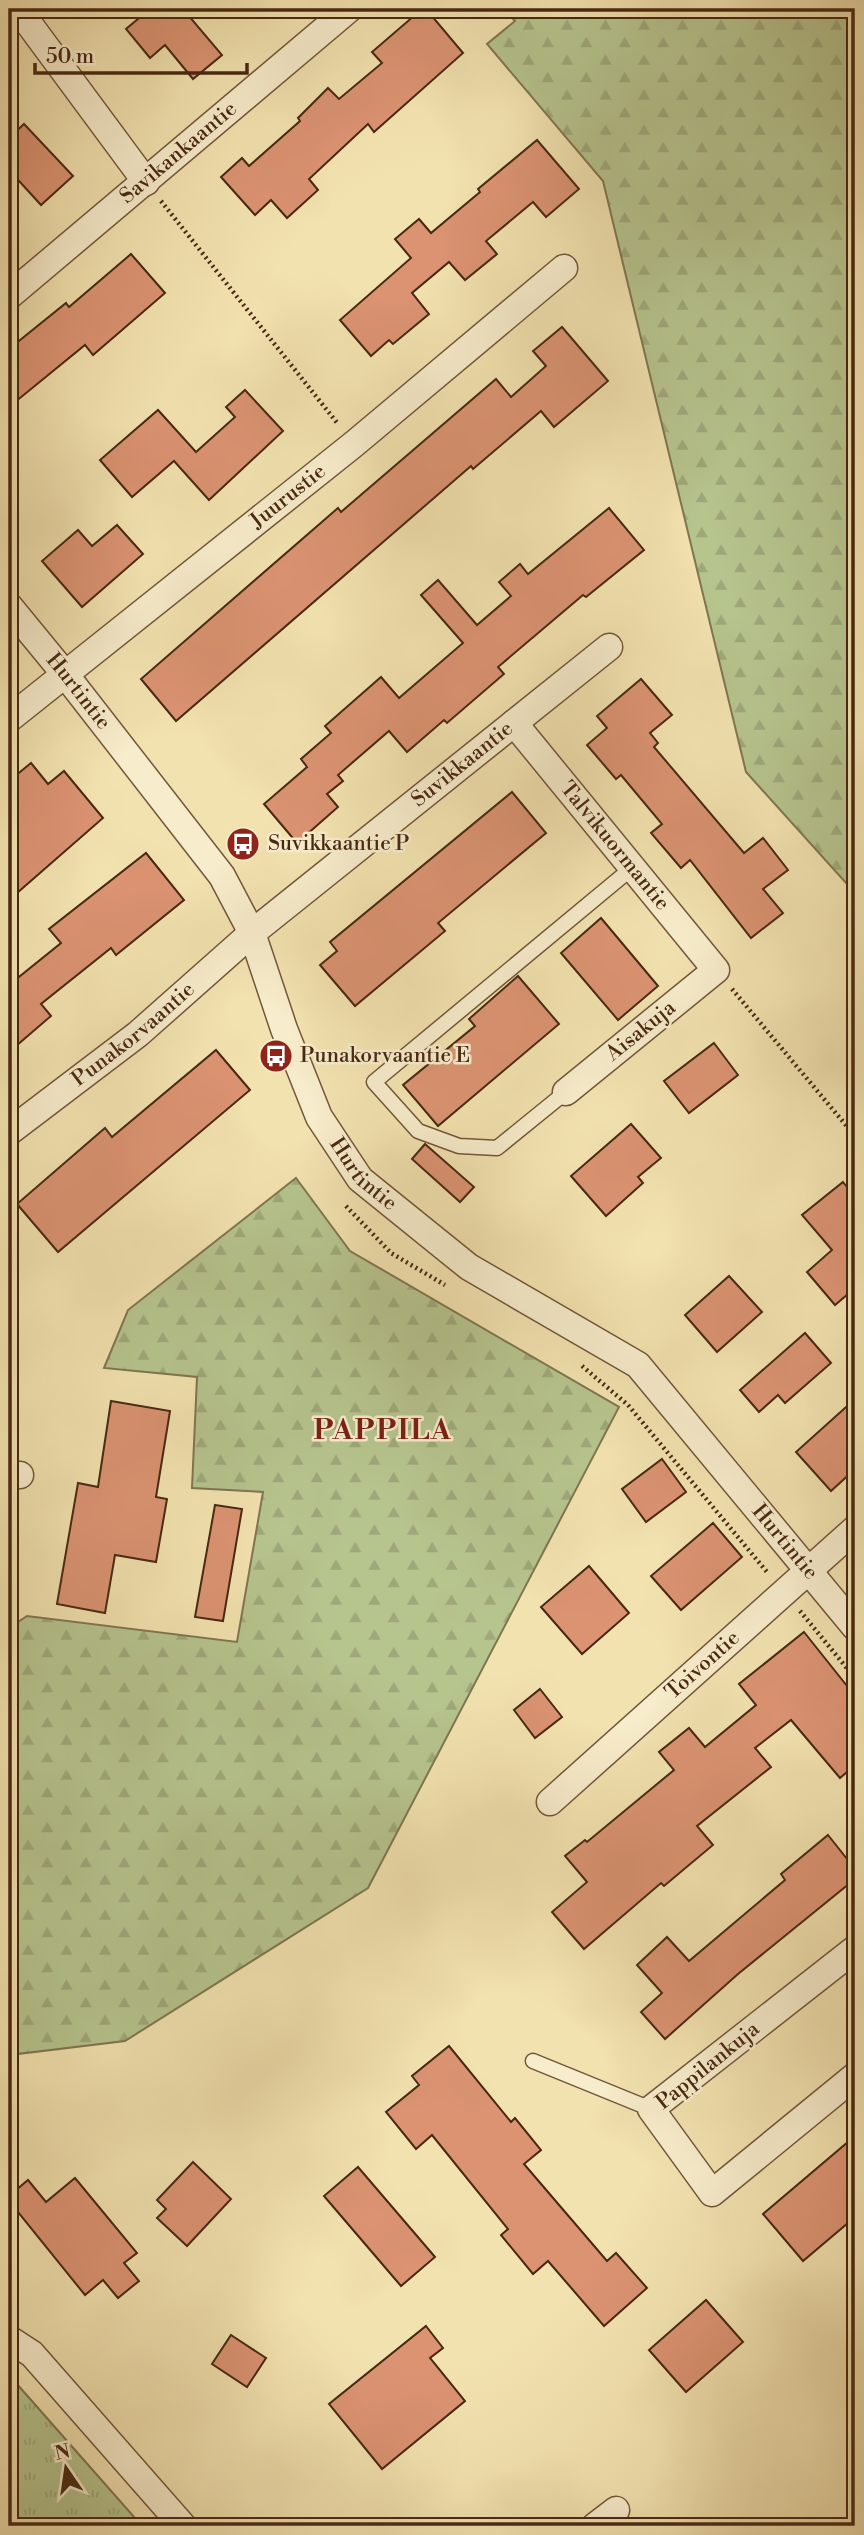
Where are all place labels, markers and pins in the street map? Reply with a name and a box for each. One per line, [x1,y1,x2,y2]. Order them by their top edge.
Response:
bus stop icon: Suvikkaantie P [224,825,262,863]
place label: Suvikkaantie P [268,831,409,857]
bus stop icon: Punakorvaantie E [257,1037,295,1075]
place label: Punakorvaantie E [300,1043,470,1069]

